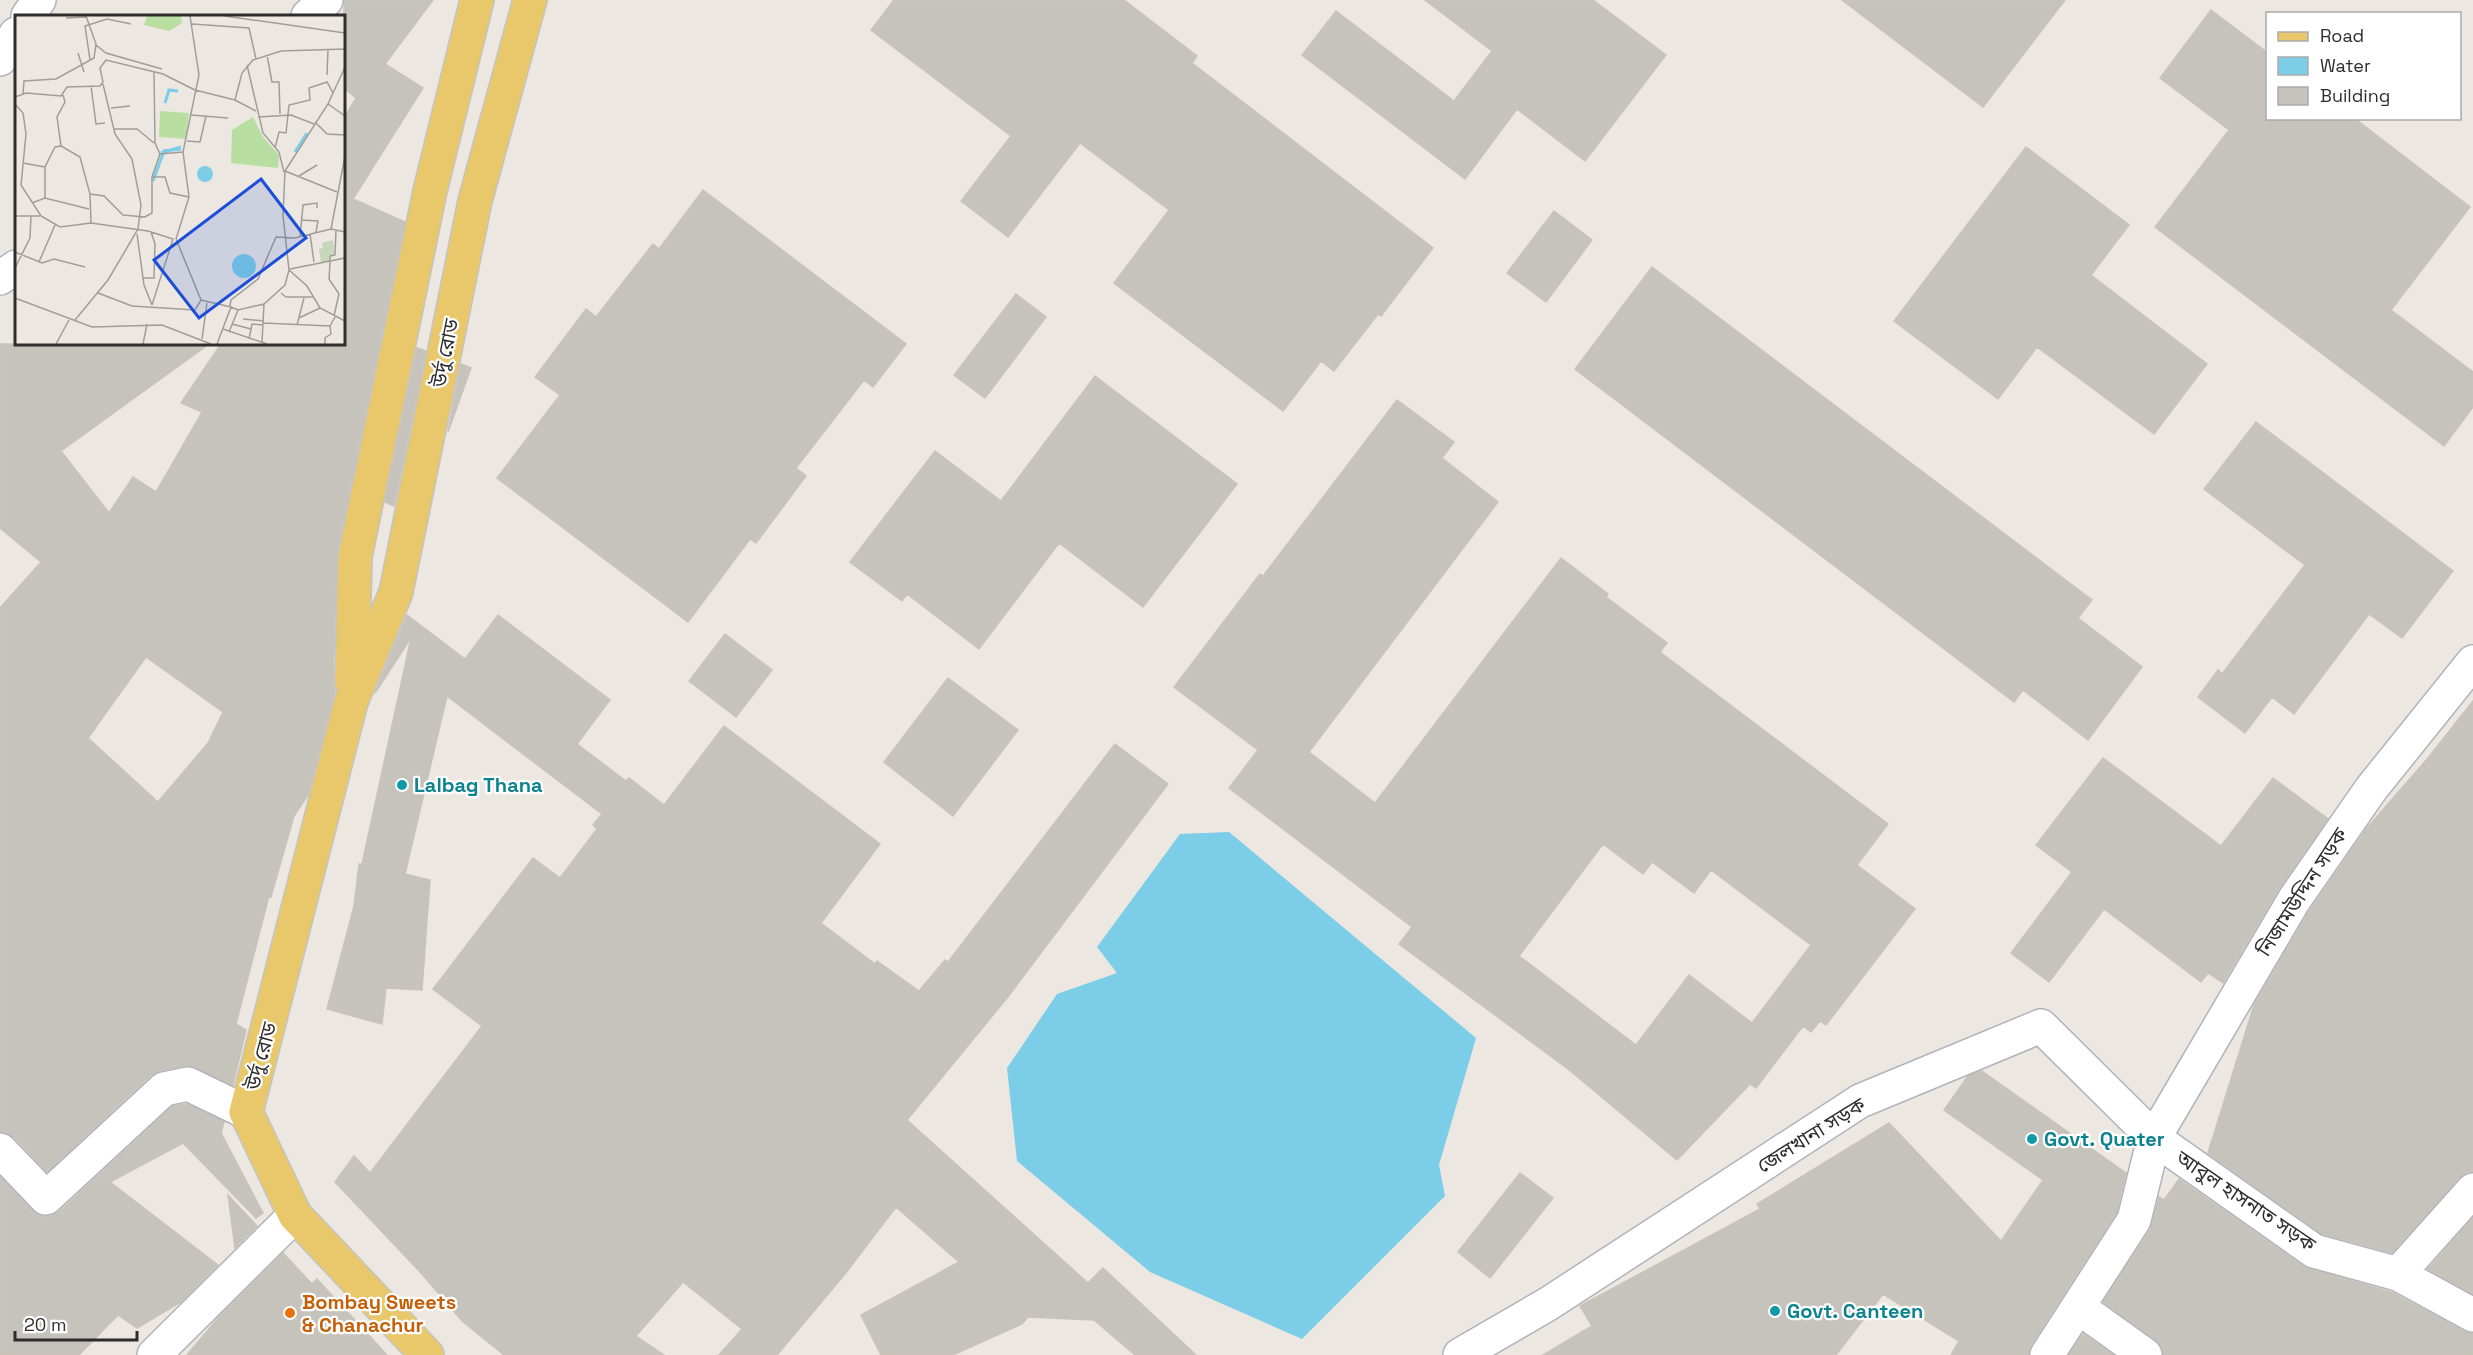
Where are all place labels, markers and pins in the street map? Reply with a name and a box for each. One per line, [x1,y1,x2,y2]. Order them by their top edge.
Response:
place label: Lalbag Thana [414,772,543,798]
marker: Lalbag Thana [395,778,409,792]
place label: Govt. Quater [2044,1126,2165,1152]
marker: Govt. Quater [2025,1132,2039,1146]
place label: Bombay Sweets & Chanachur [302,1289,456,1338]
place label: Govt. Canteen [1787,1298,1923,1324]
marker: Govt. Canteen [1768,1304,1782,1318]
marker: Bombay Sweets & Chanachur [283,1306,297,1320]

